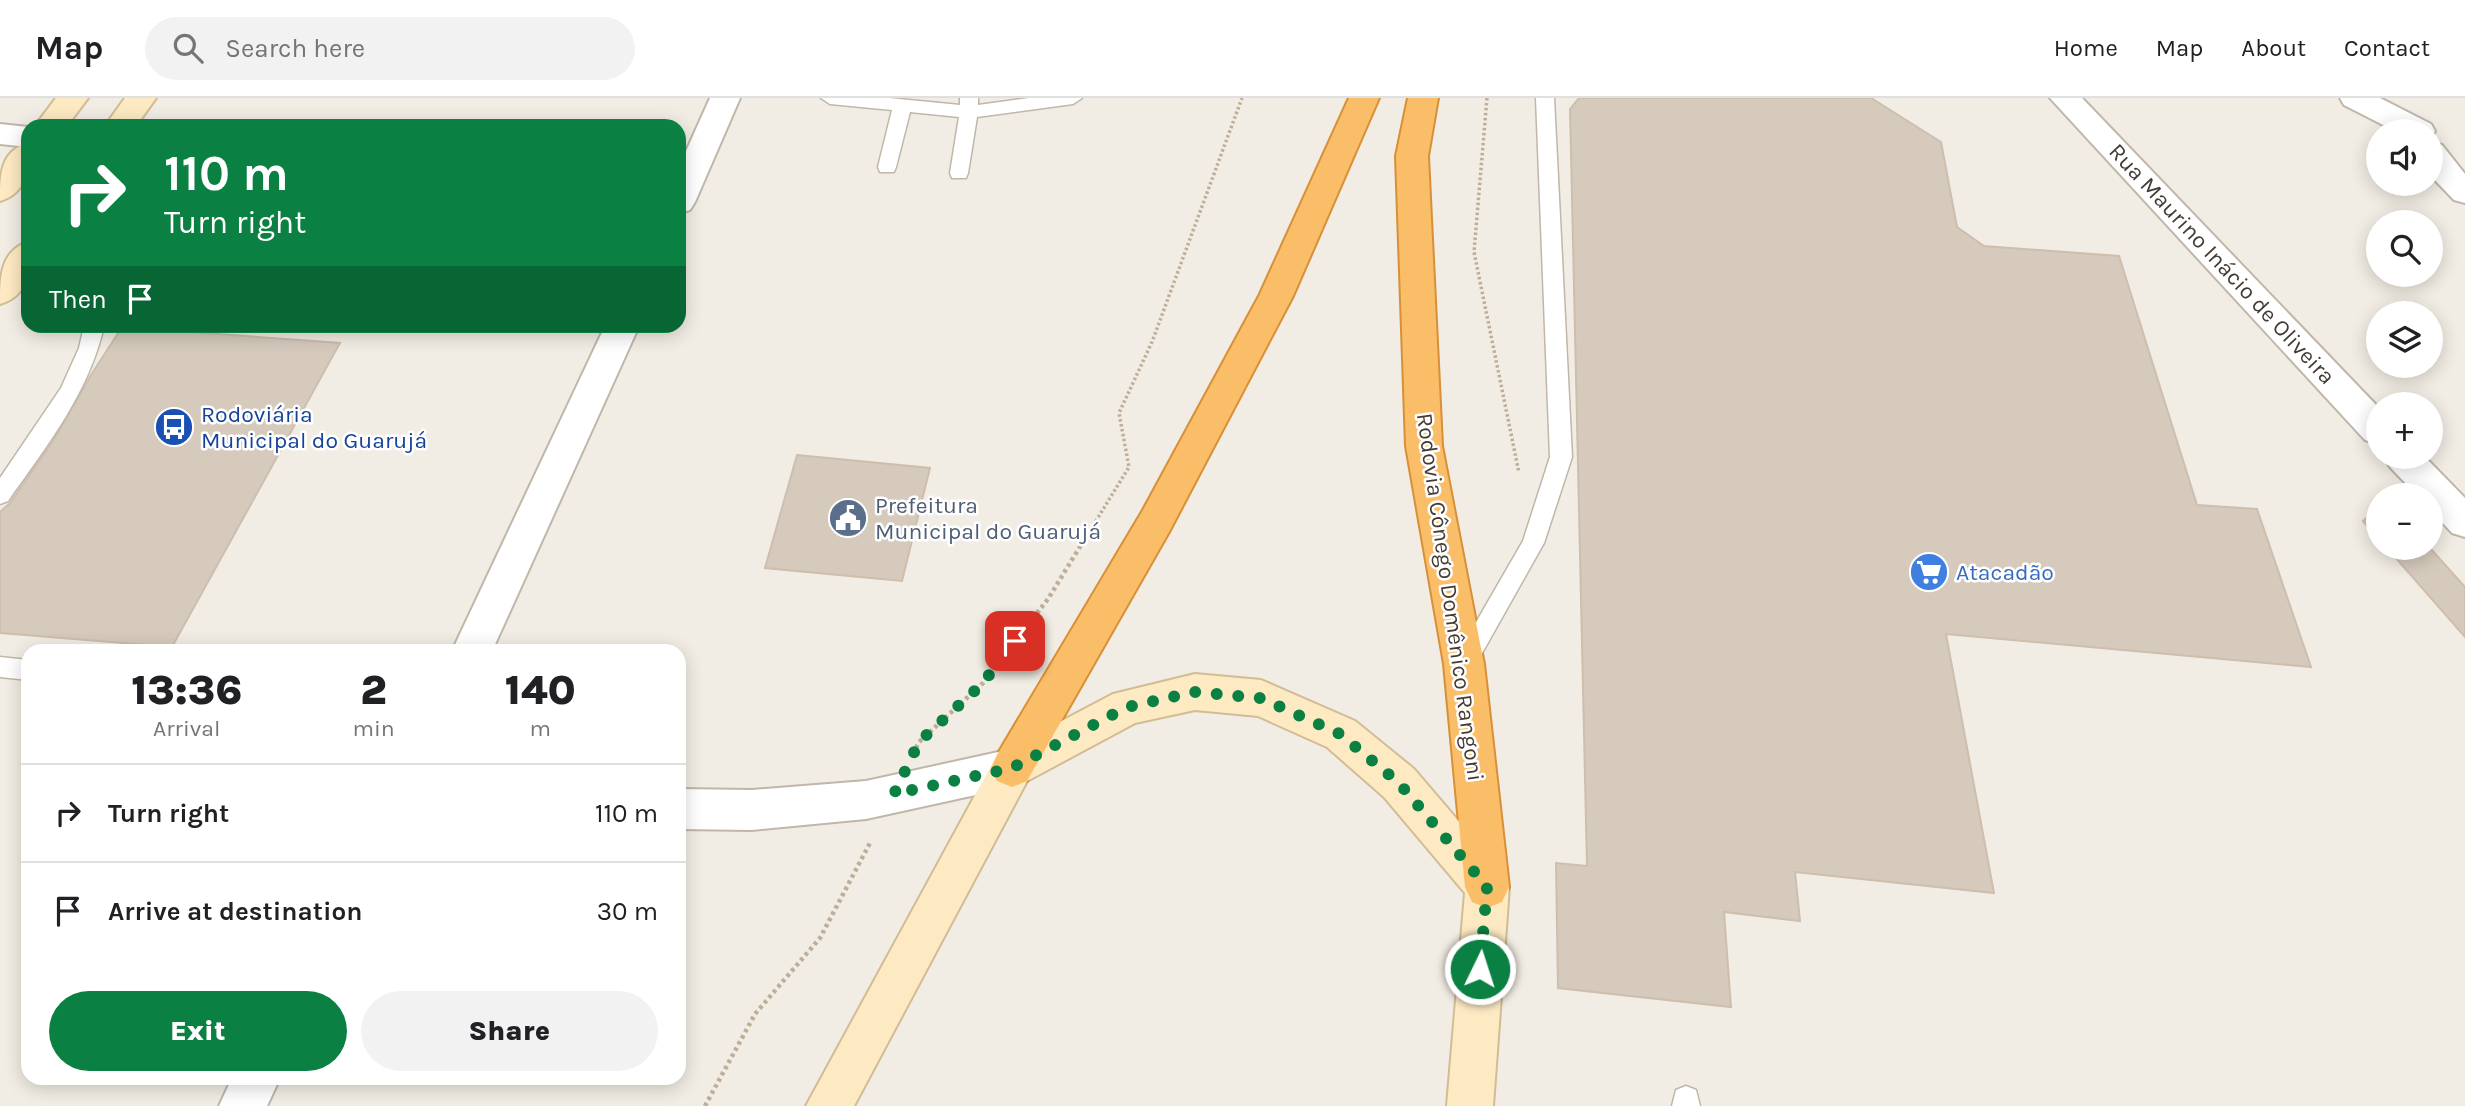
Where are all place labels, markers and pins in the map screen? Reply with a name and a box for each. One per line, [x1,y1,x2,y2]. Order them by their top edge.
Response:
place label: Rodoviária Municipal do Guarujá [201,401,427,454]
bus stop icon: Rodoviária Municipal do Guarujá [153,406,195,448]
place label: Prefeitura Municipal do Guarujá [875,492,1101,545]
public building icon: Prefeitura Municipal do Guarujá [827,497,869,539]
supermarket icon: Atacadão [1908,551,1950,593]
place label: Atacadão [1956,559,2054,586]
pin [985,611,1045,671]

